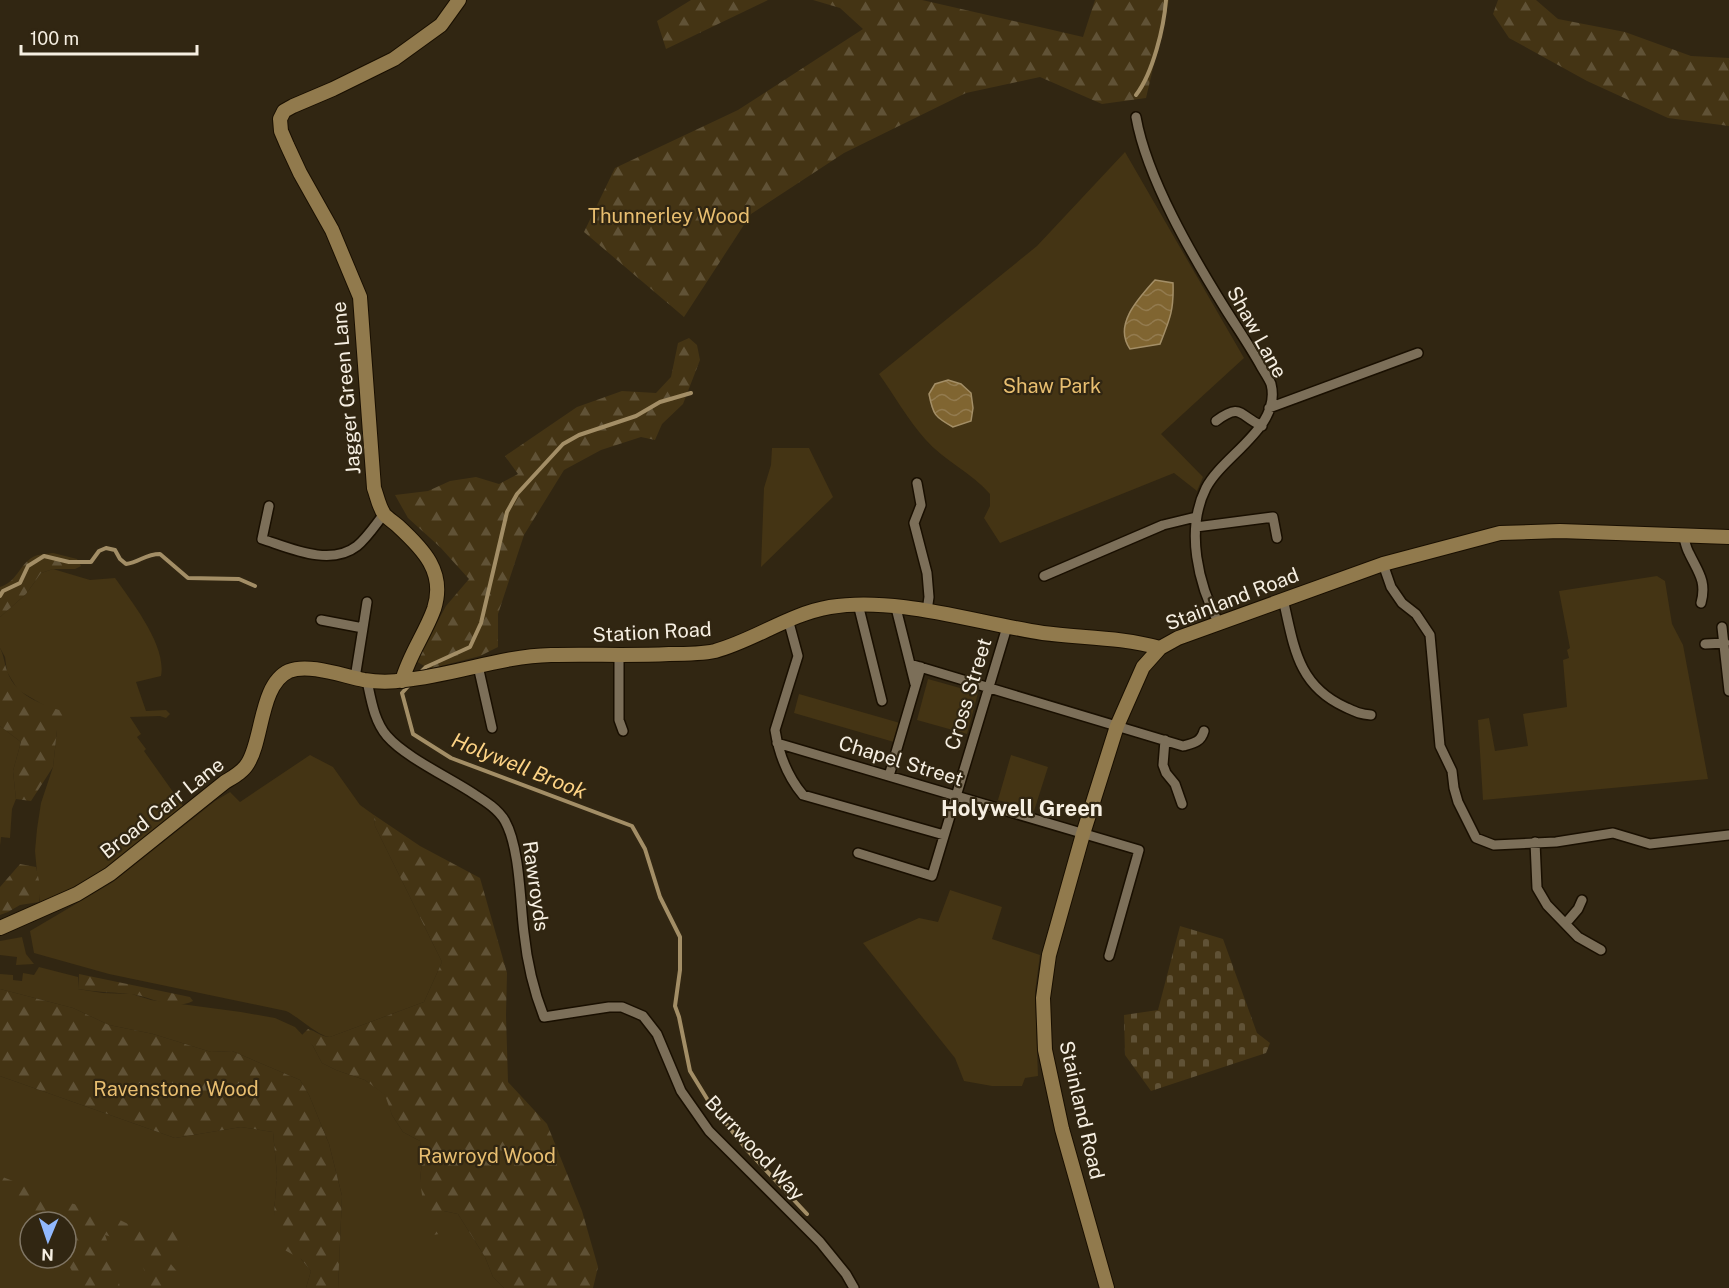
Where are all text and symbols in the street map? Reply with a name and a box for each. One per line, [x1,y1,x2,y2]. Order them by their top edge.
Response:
scale bar [21,18,196,56]
text: 100 m [30,28,79,49]
park label: Thunnerley Wood [588,204,750,228]
street label: Shaw Lane [1222,282,1292,382]
street label: Jagger Green Lane [326,300,366,476]
park label: Shaw Park [1003,374,1101,398]
street label: Stainland Road [1162,563,1302,635]
street label: Station Road [592,617,712,647]
street label: Cross Street [940,635,996,753]
water label: Holywell Brook [448,727,591,804]
street label: Chapel Street [836,731,966,791]
street label: Broad Carr Lane [95,752,229,864]
district label: Holywell Green [941,795,1103,821]
street label: Rawroyds [518,839,554,933]
street label: Stainland Road [1054,1039,1110,1181]
park label: Ravenstone Wood [93,1077,259,1101]
street label: Burrwood Way [700,1090,810,1206]
park label: Rawroyd Wood [418,1144,556,1168]
north arrow [18,1210,78,1270]
text: N [41,1245,54,1264]

